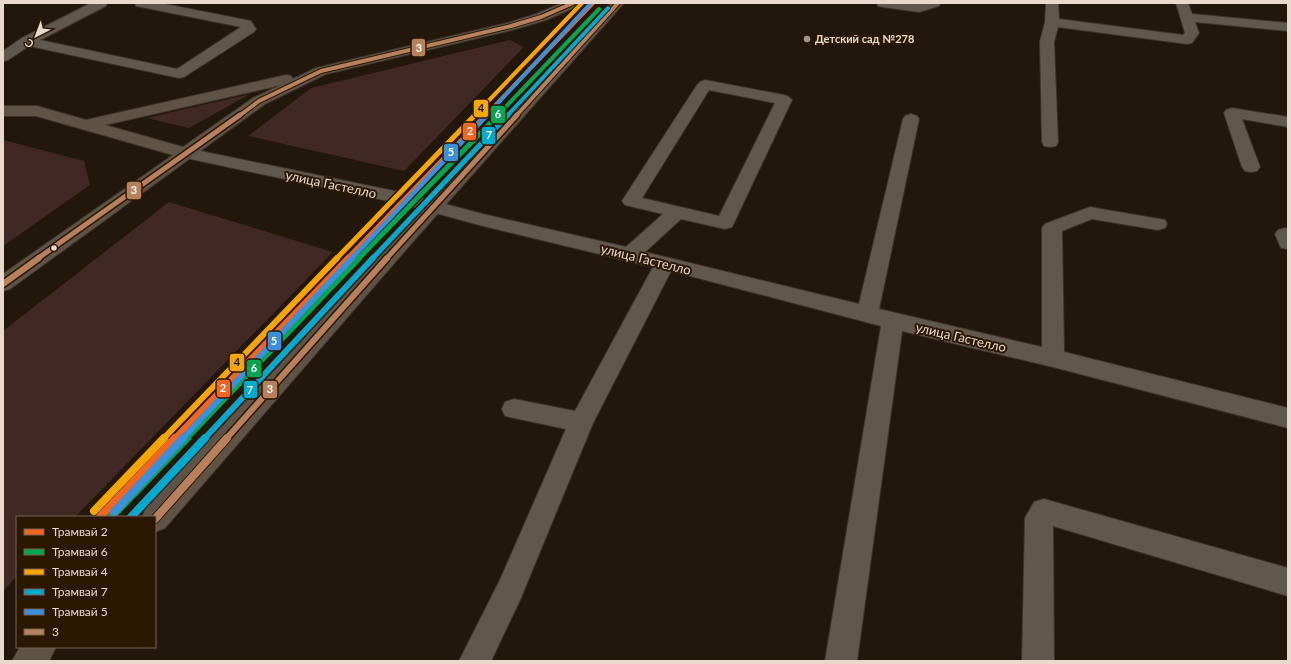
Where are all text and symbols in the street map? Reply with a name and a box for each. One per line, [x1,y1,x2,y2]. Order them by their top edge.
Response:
north arrow [16,16,56,56]
place label: Детский сад №278 [815,32,914,45]
marker: Детский сад №278 [802,34,812,44]
text: С [21,36,36,51]
line badge: 3 [411,38,426,57]
text: 3 [416,41,422,54]
line badge: 4 [473,99,489,118]
text: 4 [478,101,485,114]
line badge: 6 [490,105,506,124]
text: 6 [495,107,502,120]
line badge: 2 [462,122,477,141]
text: 2 [467,124,473,137]
line badge: 7 [481,126,496,145]
text: 7 [486,128,492,141]
line badge: 5 [443,143,459,162]
text: 5 [448,145,454,158]
street label: улица Гастелло [284,167,378,201]
line badge: 3 [126,181,142,200]
text: 3 [131,183,137,196]
street label: улица Гастелло [599,240,693,278]
unlabelled marker [49,243,59,253]
street label: улица Гастелло [914,319,1008,355]
line badge: 5 [267,331,282,351]
text: 5 [271,334,277,347]
line badge: 4 [229,353,245,372]
text: 4 [234,355,241,368]
line badge: 6 [246,359,262,378]
text: 6 [251,361,258,374]
line badge: 2 [216,379,231,398]
line badge: 7 [243,380,258,399]
line badge: 3 [262,380,278,399]
text: 2 [220,381,226,394]
text: 3 [267,382,273,395]
text: 7 [247,383,253,396]
legend [16,516,156,648]
text: Трамвай 2 [52,524,108,539]
text: Трамвай 6 [52,544,108,559]
text: Трамвай 4 [52,564,108,579]
text: Трамвай 7 [52,584,108,599]
text: Трамвай 5 [52,604,108,619]
text: 3 [52,624,59,639]

